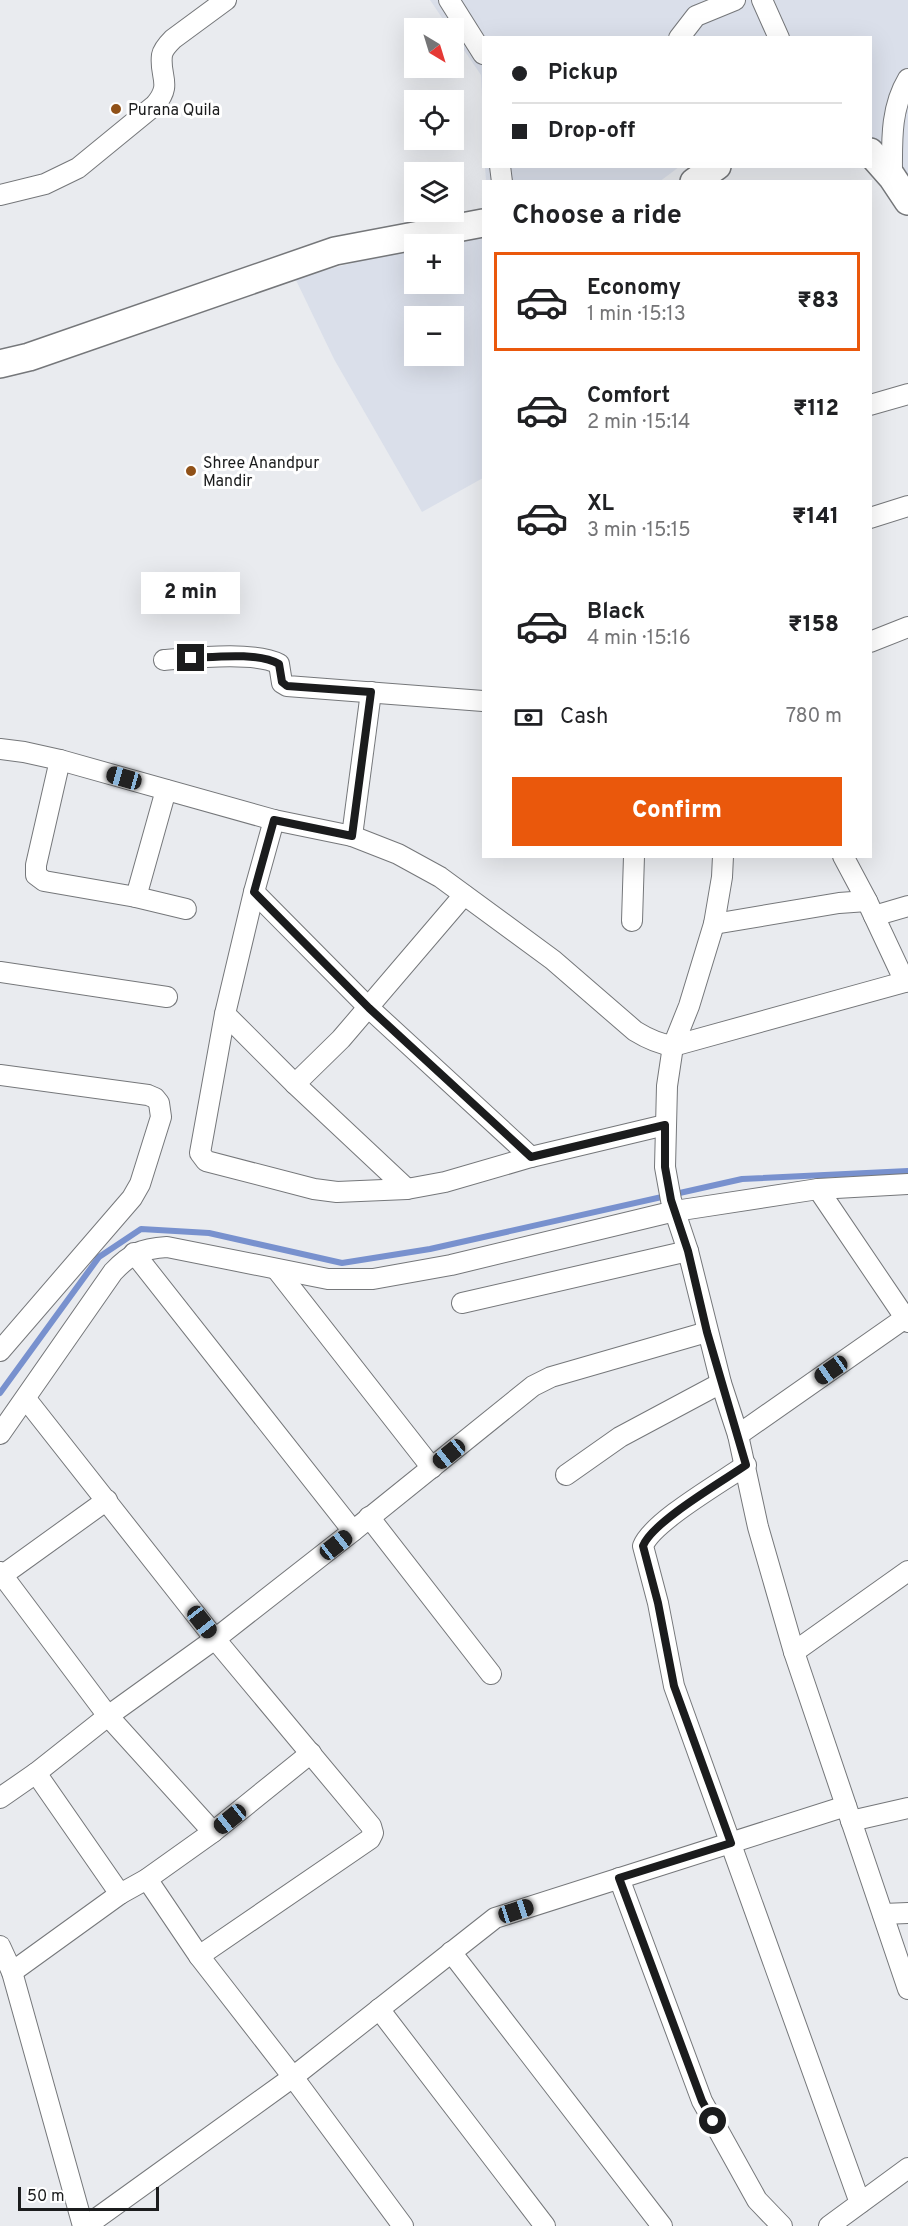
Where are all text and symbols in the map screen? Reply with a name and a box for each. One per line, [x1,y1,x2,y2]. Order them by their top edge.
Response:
north arrow [404,18,464,78]
map controls [404,18,464,366]
text: Pickup [548,60,618,87]
button: locate [404,90,464,150]
place label: Purana Quila [128,101,220,121]
marker: Purana Quila [109,102,123,116]
text: Drop-off [548,118,635,145]
button: layers [404,162,464,222]
text: Choose a ride [512,199,682,233]
button: + [404,234,464,294]
icon: car [515,275,569,329]
text: Economy [587,275,681,302]
text: ₹83 [797,288,839,315]
text: 1 min · 15:13 [587,302,686,328]
button: − [404,306,464,366]
icon: car [515,383,569,437]
text: Comfort [587,383,670,410]
text: ₹112 [793,396,839,423]
text: 2 min · 15:14 [587,410,690,436]
place label: Shree Anandpur Mandir [203,454,319,492]
marker: Shree Anandpur Mandir [184,464,198,478]
icon: car [515,491,569,545]
text: XL [587,491,614,518]
text: ₹141 [792,504,839,531]
text: 3 min · 15:15 [587,518,691,544]
callout: 2 min [142,571,240,613]
text: 2 min [164,580,217,606]
icon: car [515,599,569,653]
text: Black [587,599,645,626]
text: ₹158 [788,612,839,639]
text: 4 min · 15:16 [587,626,691,652]
route end [177,644,204,671]
icon: cash [512,701,545,734]
text: Cash [560,704,609,731]
text: 780 m [786,704,842,730]
car [104,764,144,792]
button: Confirm [512,777,842,846]
car [811,1352,851,1388]
car [429,1436,469,1472]
car [316,1527,356,1563]
car [184,1602,220,1642]
car [210,1801,250,1837]
car [496,1897,536,1925]
route start [699,2107,726,2134]
scale bar [18,2184,159,2212]
text: 50 m [27,2187,65,2207]

